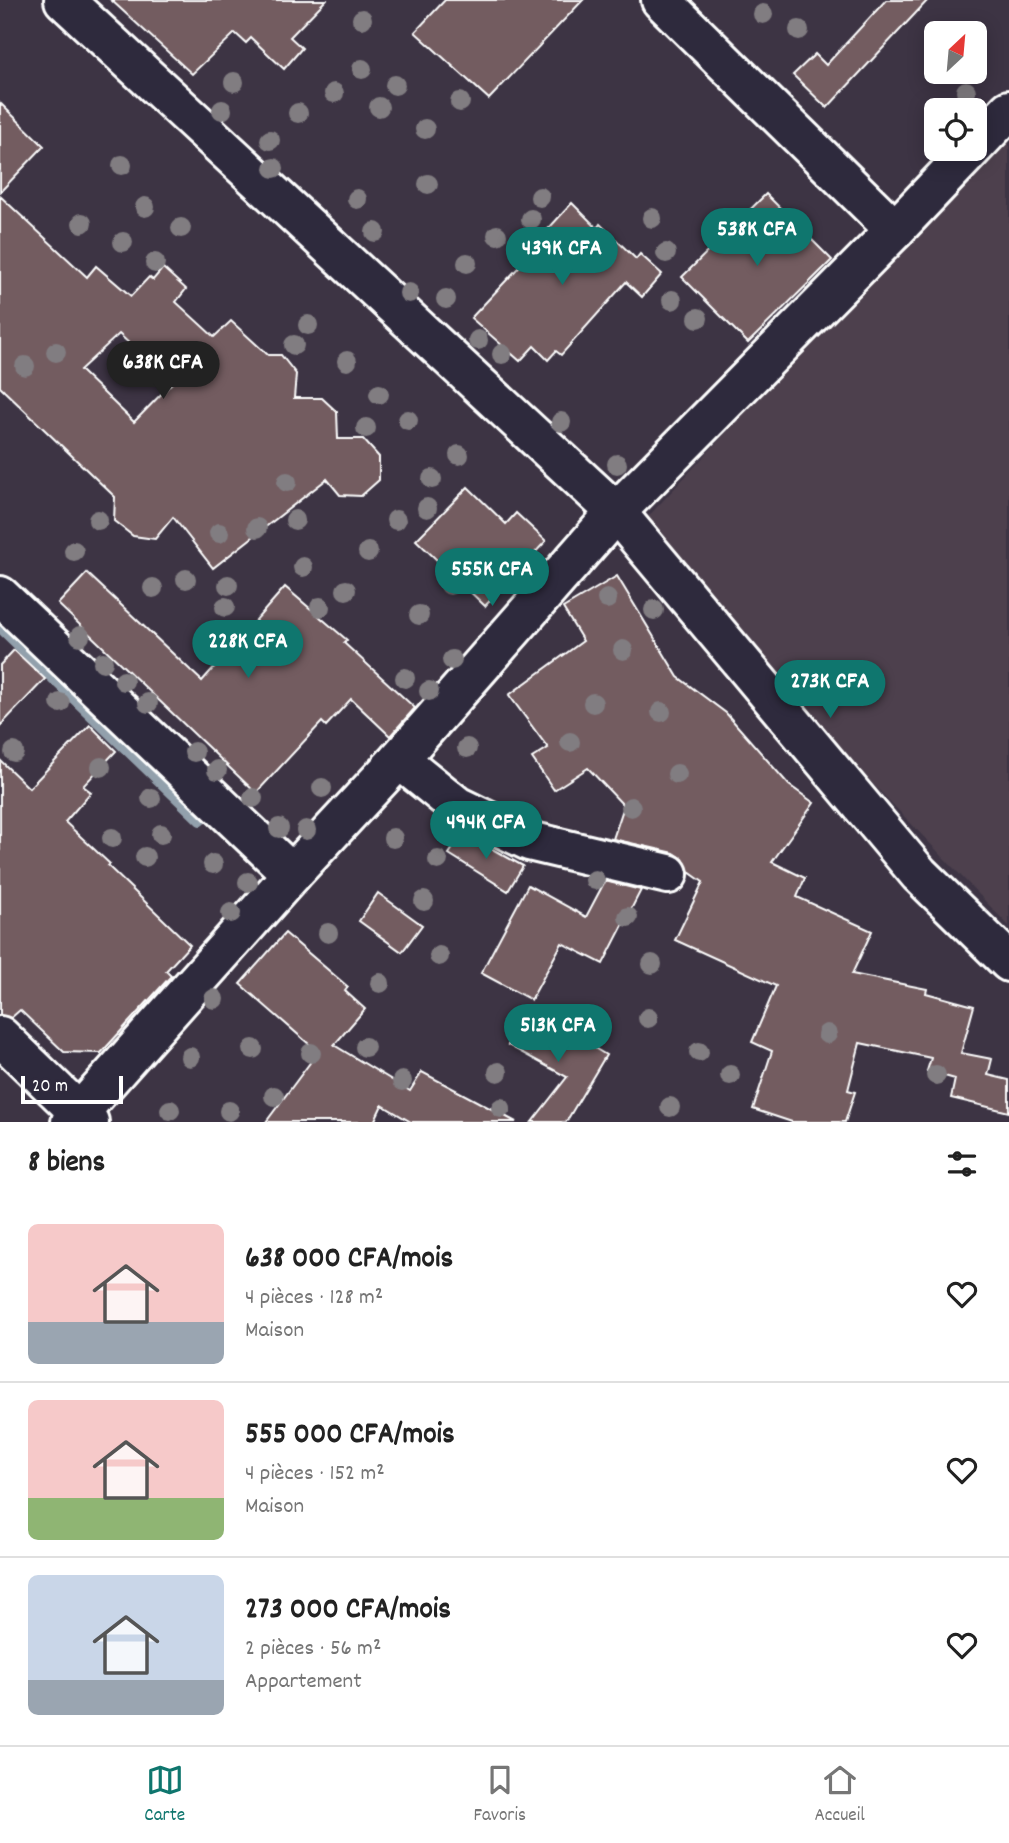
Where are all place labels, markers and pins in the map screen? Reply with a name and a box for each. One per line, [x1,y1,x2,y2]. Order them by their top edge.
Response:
pin: 538K CFA [685,208,829,268]
pin: 439K CFA [490,228,634,287]
pin: 638K CFA [91,342,235,401]
pin: 555K CFA [420,548,564,608]
pin: 228K CFA [176,620,320,680]
pin: 273K CFA [758,660,902,720]
pin: 494K CFA [414,802,558,861]
pin: 513K CFA [486,1004,630,1064]

